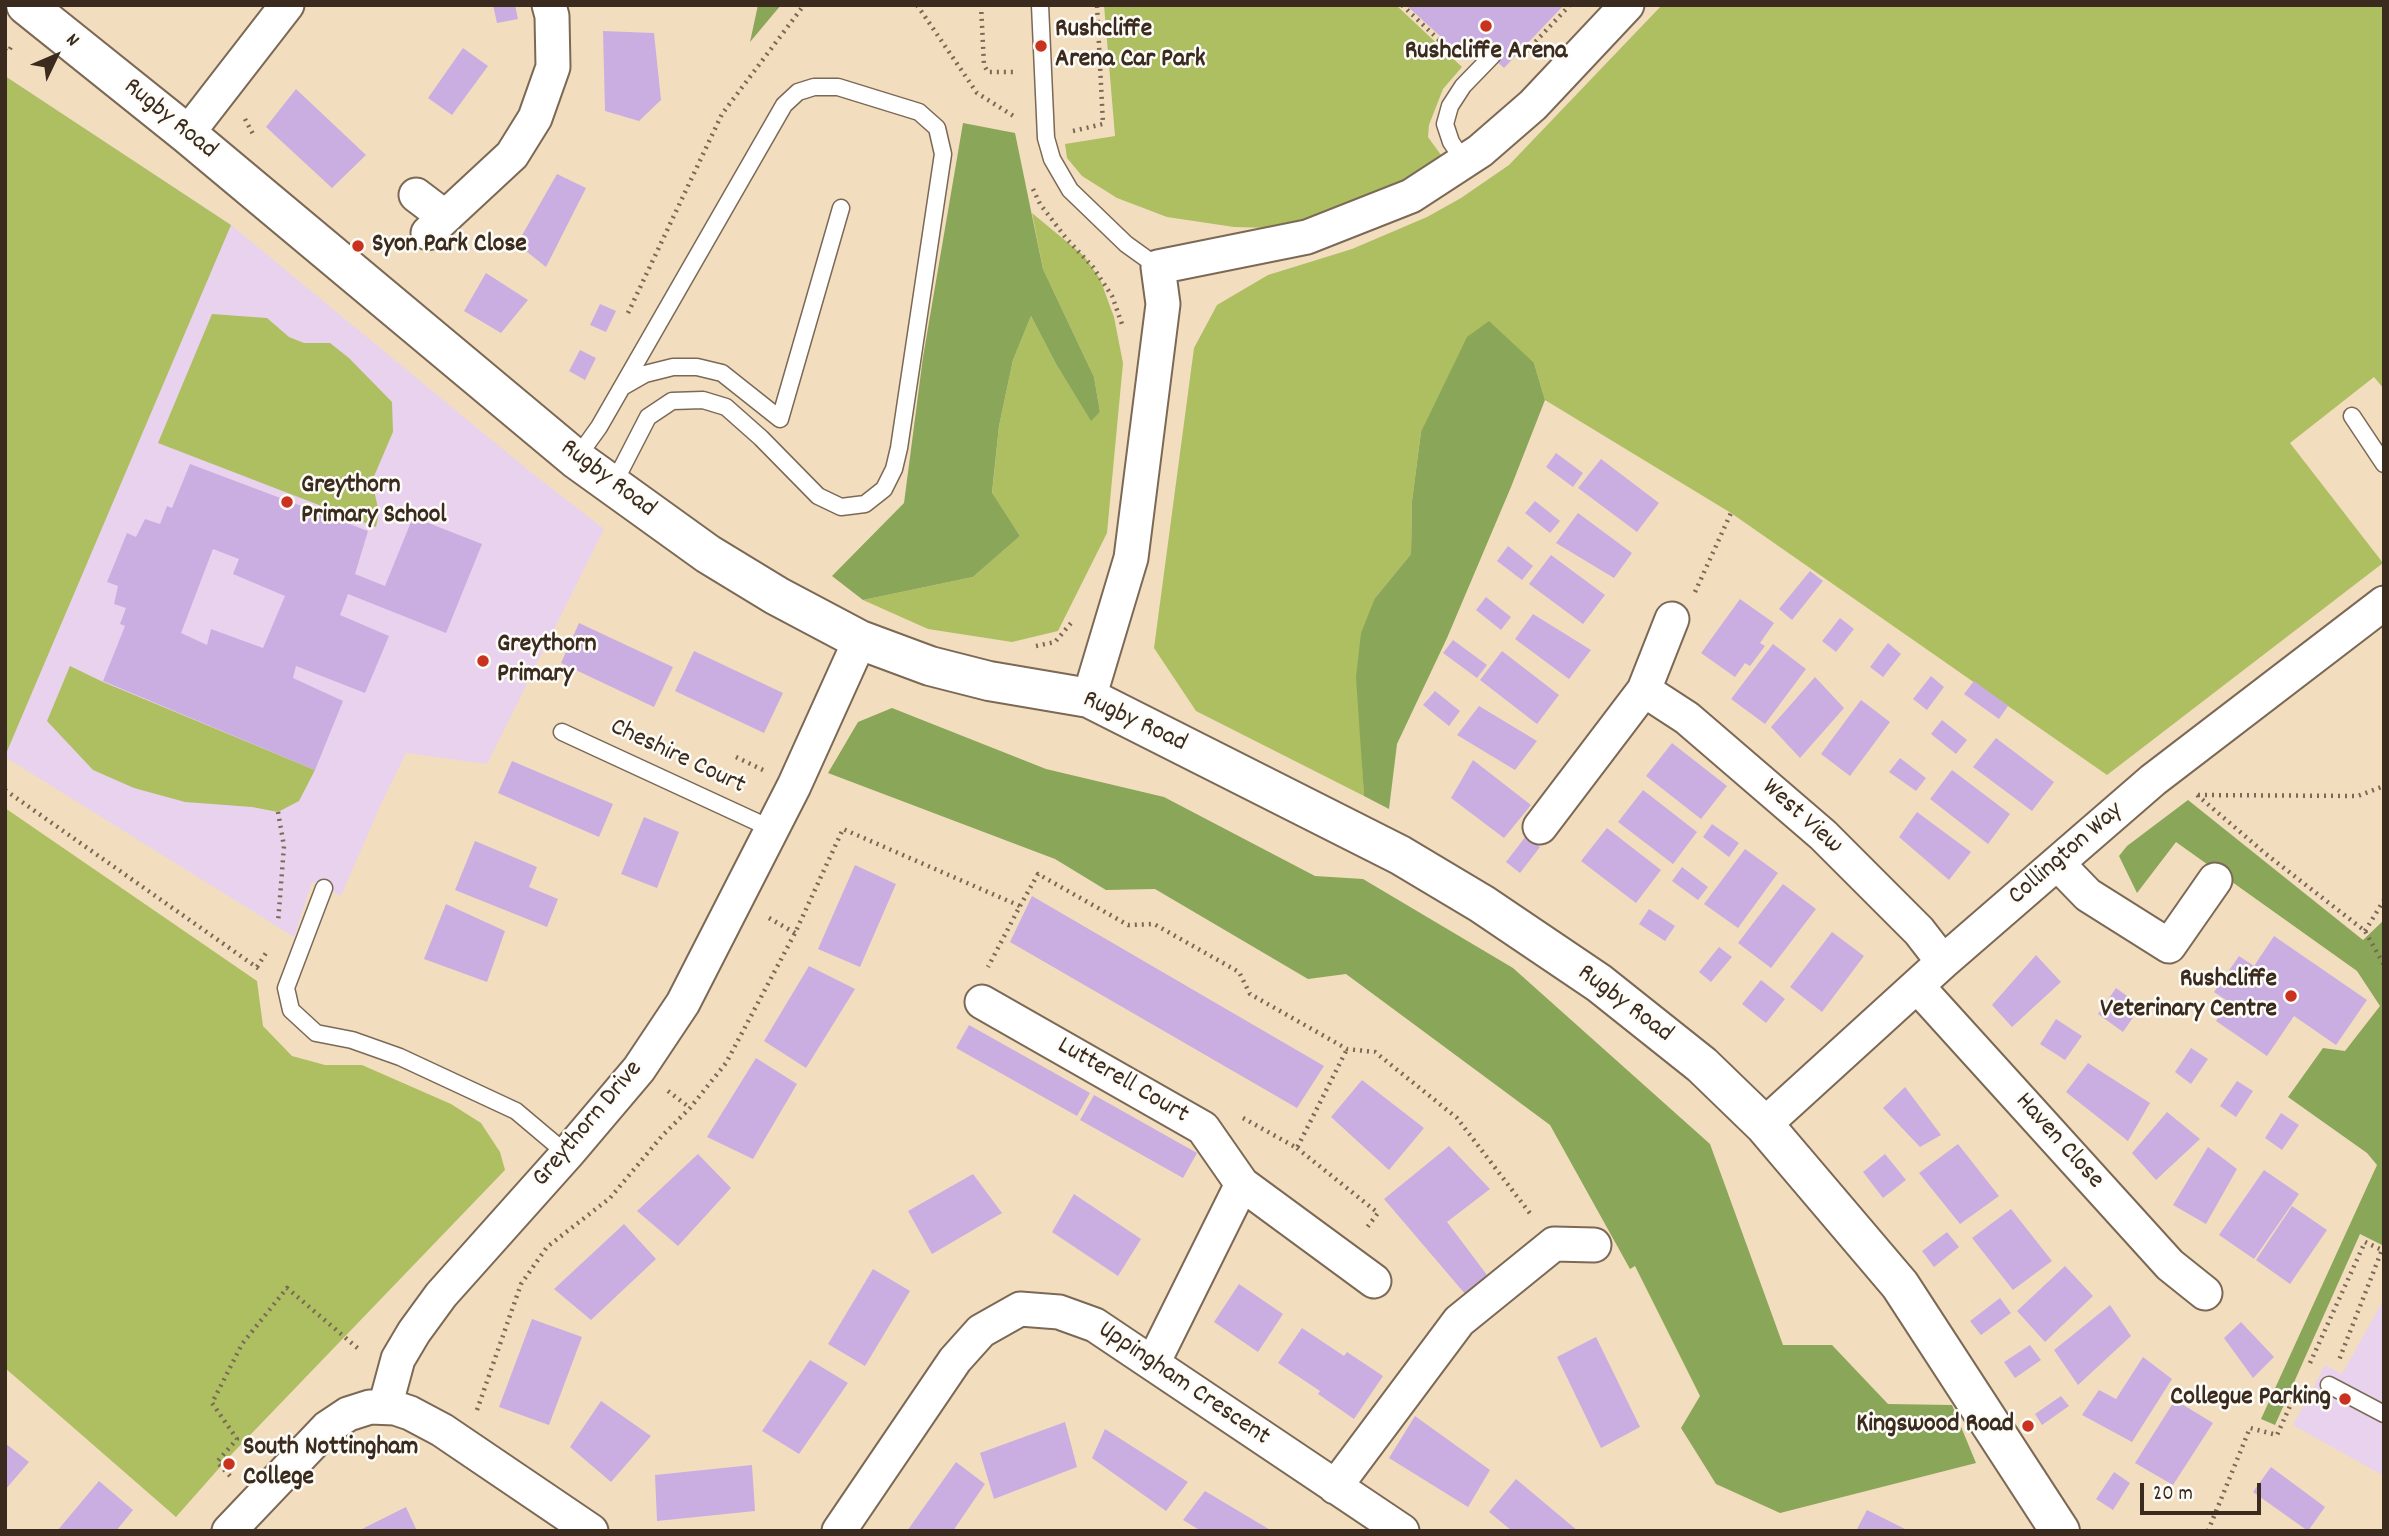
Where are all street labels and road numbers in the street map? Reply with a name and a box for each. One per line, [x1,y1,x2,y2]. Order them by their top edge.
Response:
street label: Rugby Road [116,73,222,167]
street label: Rugby Road [553,434,661,526]
street label: Rugby Road [1077,685,1191,761]
street label: Cheshire Court [604,713,750,803]
street label: West View [1754,774,1848,862]
street label: Collington Way [2003,797,2131,913]
street label: Rugby Road [1570,959,1678,1051]
street label: Lutterell Court [1051,1032,1193,1132]
street label: Greythorn Drive [527,1055,651,1195]
street label: Haven Close [2007,1087,2109,1197]
street label: Uppingham Crescent [1091,1316,1275,1454]

